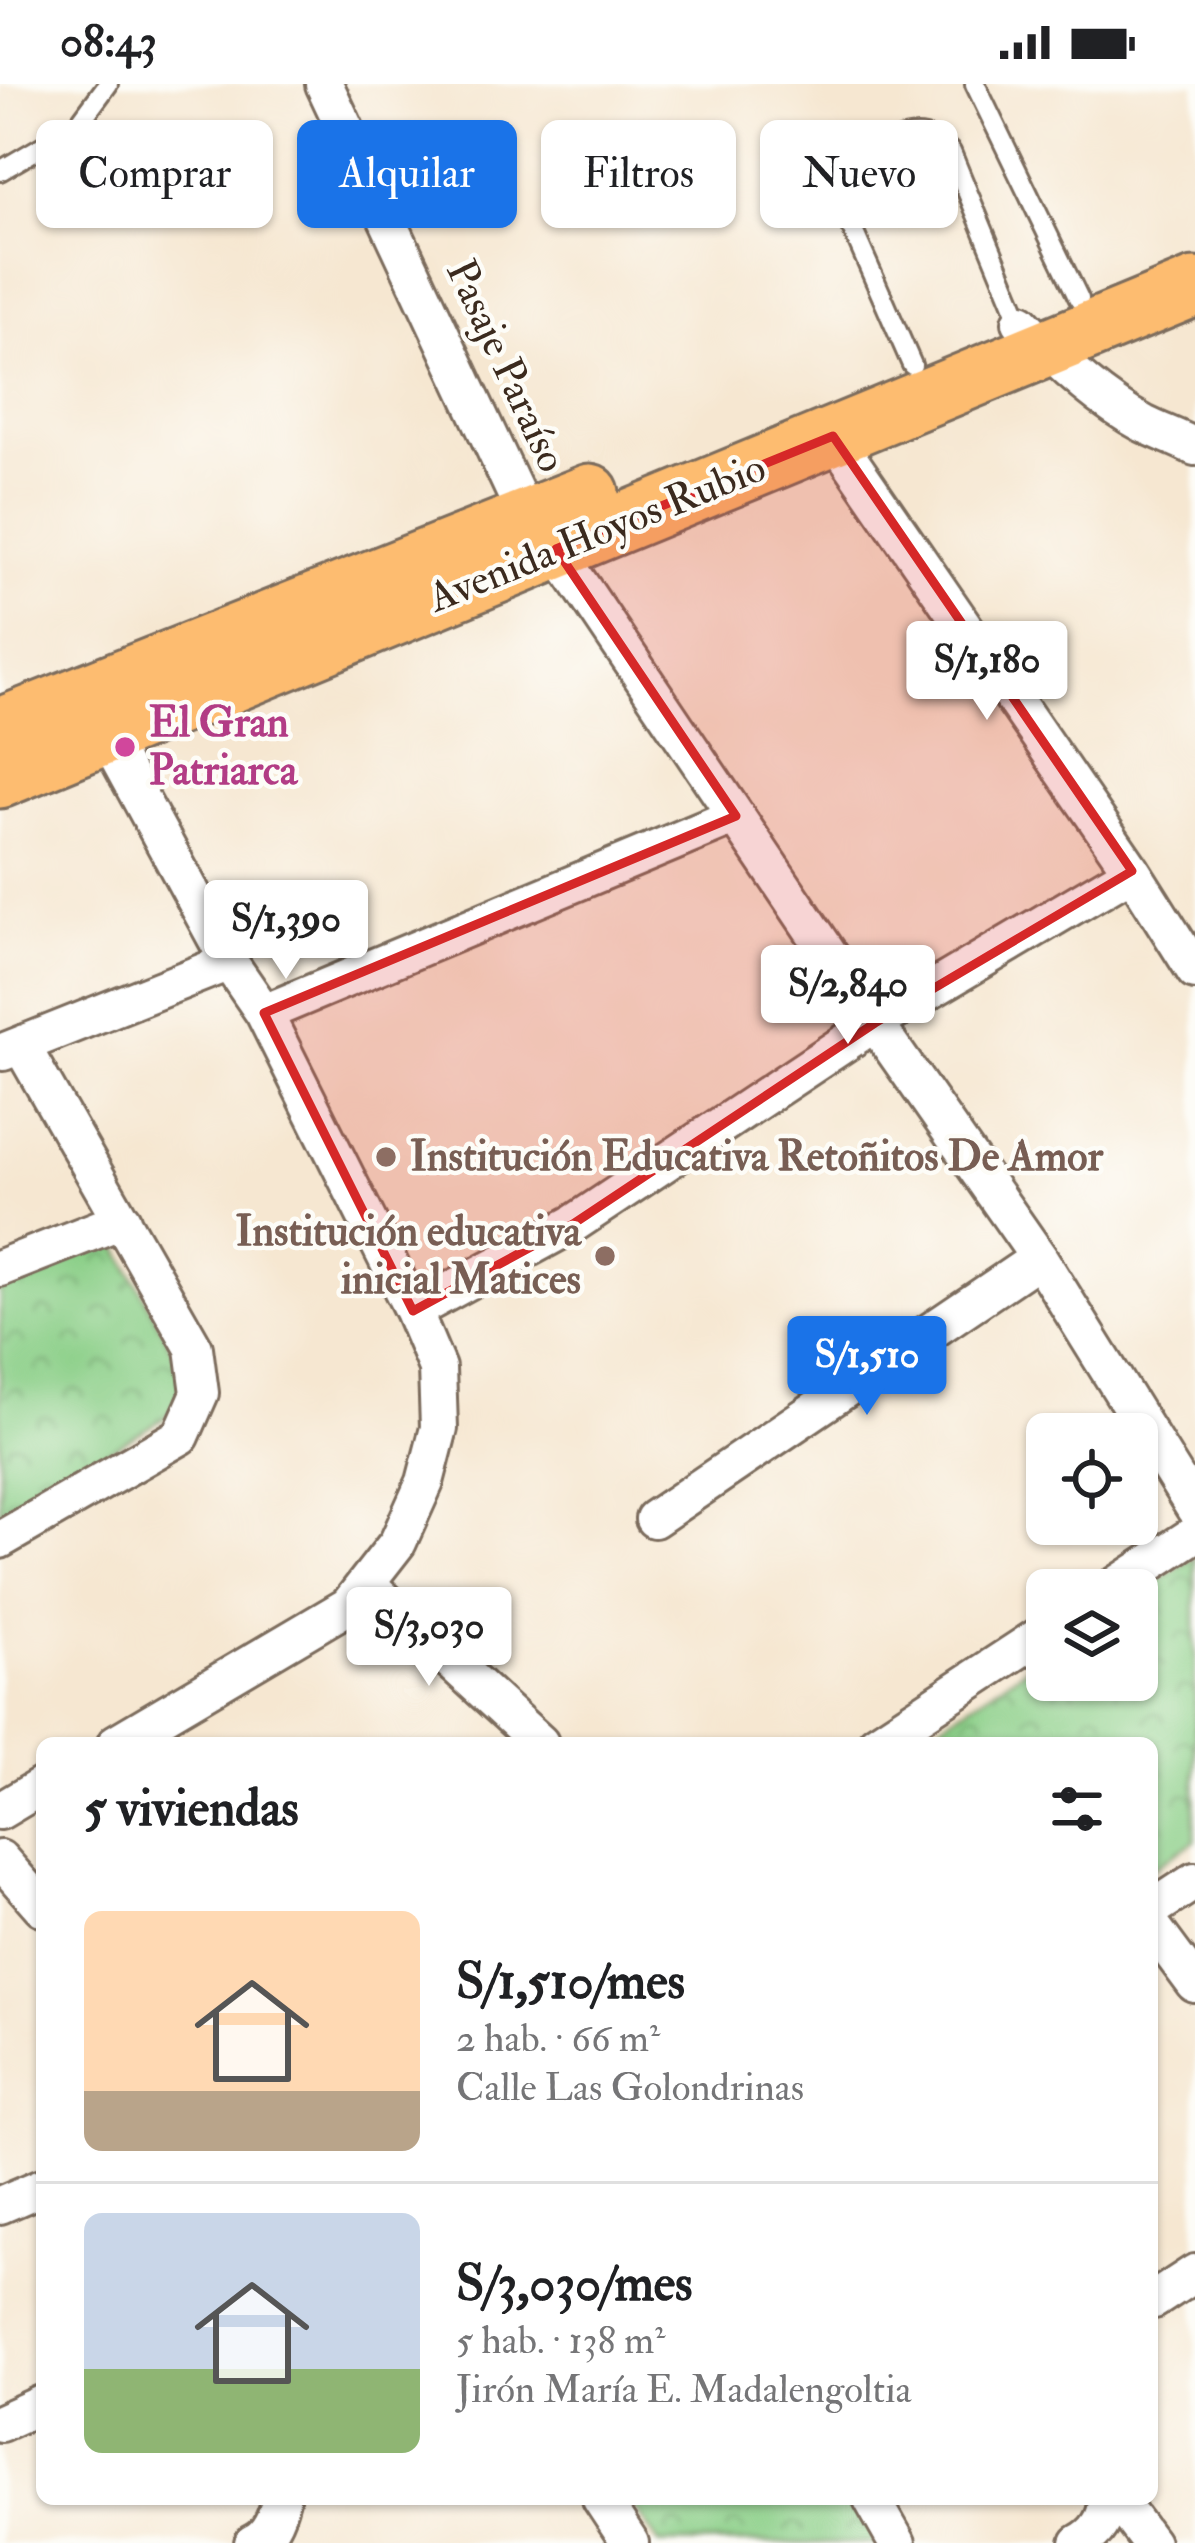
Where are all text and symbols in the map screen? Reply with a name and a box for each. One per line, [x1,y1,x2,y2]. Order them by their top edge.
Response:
text: 08:43 [60,14,157,70]
chip: Comprar [36,120,273,228]
chip: Alquilar [297,120,517,228]
chip: Filtros [541,120,736,228]
chip: Nuevo [760,120,958,228]
street label: Pasaje Paraíso [434,252,578,480]
street label: Avenida Hoyos Rubio [420,442,773,625]
pin: S/1,180 [876,621,1098,723]
text: S/1,180 [933,635,1041,684]
place label: El Gran Patriarca [149,697,299,797]
marker: El Gran Patriarca [112,734,138,760]
pin: S/1,390 [175,880,397,982]
text: S/1,390 [231,894,341,943]
pin: S/2,840 [737,945,959,1047]
text: S/2,840 [788,959,908,1008]
place label: Institución Educativa Retoñitos De Amor [410,1131,1104,1183]
marker: Institución Educativa Retoñitos De Amor [373,1144,399,1170]
place label: Institución educativa inicial Matices [236,1206,583,1306]
marker: Institución educativa inicial Matices [592,1243,618,1269]
pin: S/1,510 [756,1316,978,1418]
text: S/1,510 [814,1330,920,1379]
map controls [1026,1413,1158,1701]
button: locate [1026,1413,1158,1545]
button: layers [1026,1569,1158,1701]
pin: S/3,030 [318,1587,540,1689]
text: S/3,030 [373,1601,485,1650]
icon: filters [1044,1776,1110,1842]
text: 5 viviendas [84,1777,299,1841]
text: S/1,510/mes [456,1950,685,2014]
icon: home [180,1959,324,2103]
text: 2 hab. · 66 m² [456,2014,660,2063]
text: Calle Las Golondrinas [456,2063,804,2112]
text: S/3,030/mes [456,2252,693,2316]
icon: home [180,2261,324,2405]
text: 5 hab. · 138 m² [456,2316,665,2365]
text: Jirón María E. Madalengoltia [456,2365,912,2414]

